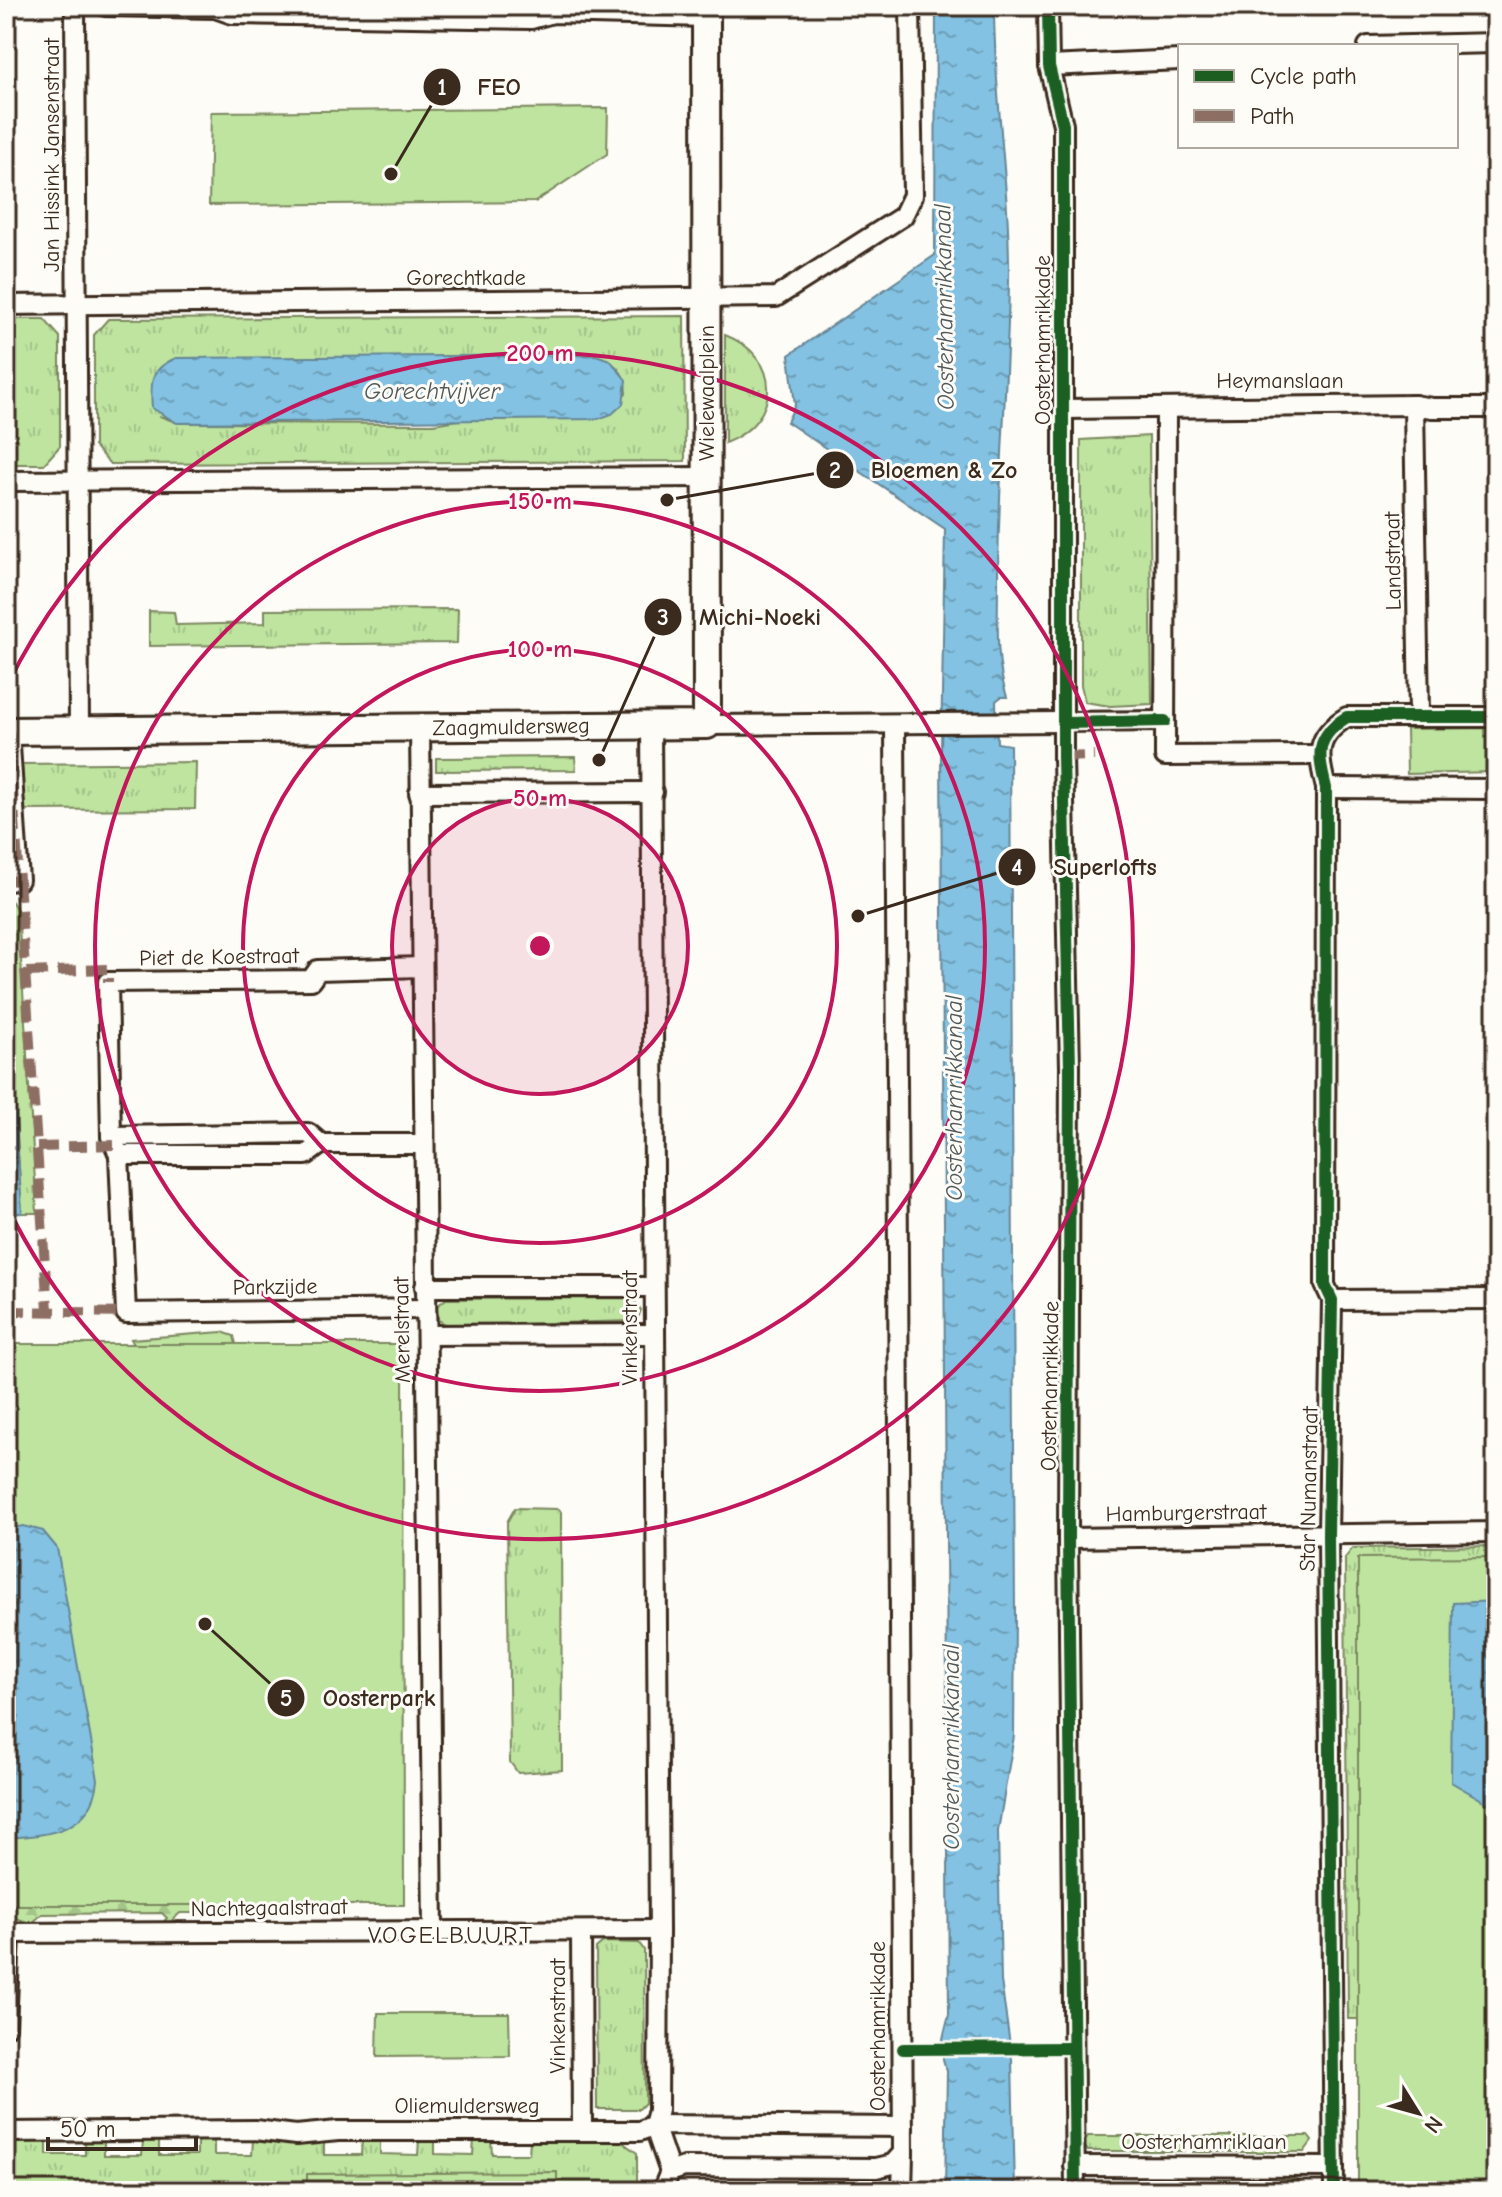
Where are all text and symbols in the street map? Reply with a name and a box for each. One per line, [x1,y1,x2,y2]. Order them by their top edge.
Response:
street label: Jan Hissink Jansenstraat [39,37,65,272]
legend [1178,44,1458,148]
text: Cycle path [1250,62,1357,90]
callout: FEO [422,63,537,111]
text: 1 [437,73,447,101]
text: FEO [477,73,521,101]
text: Path [1250,102,1295,130]
water label: Oosterhamrikkanaal [928,203,960,410]
street label: Oosterhamrikkade [1030,255,1056,425]
street label: Gorechtkade [406,265,526,291]
street label: Wielewaalplein [694,325,720,461]
text: 200 m [506,339,574,367]
street label: Heymanslaan [1216,368,1344,394]
water label: Gorechtvijver [364,377,501,405]
callout: Bloemen & Zo [815,446,1034,494]
text: 2 [829,456,841,484]
text: Bloemen & Zo [871,456,1017,484]
text: 150 m [508,487,572,515]
street label: Landstraat [1379,511,1407,611]
callout: Michi-Noeki [643,593,837,641]
text: 3 [657,603,669,631]
text: Michi-Noeki [699,603,821,631]
text: 100 m [508,635,572,663]
street label: Zaagmuldersweg [432,713,590,741]
text: 50 m [513,784,567,812]
callout: Superlofts [997,843,1172,891]
text: 4 [1011,853,1023,881]
text: Superlofts [1053,853,1157,881]
centre of rings [526,932,554,960]
street label: Piet de Koestraat [139,943,300,971]
water label: Oosterhamrikkanaal [940,994,968,1201]
street label: Vinkenstraat [617,1270,643,1386]
street label: Parkzijde [233,1273,317,1301]
street label: Merelstraat [388,1276,416,1383]
street label: Oosterhamrikkade [1036,1301,1064,1471]
street label: Star Numanstraat [1295,1405,1323,1572]
street label: Hamburgerstraat [1105,1499,1267,1527]
water label: Oosterhamrikkanaal [937,1643,965,1850]
callout: Oosterpark [266,1674,451,1722]
text: 5 [280,1684,292,1712]
text: Oosterpark [323,1684,436,1712]
street label: Nachtegaalstraat [190,1894,348,1922]
district label: VOGELBUURT [368,1921,534,1949]
street label: Oosterhamrikkade [865,1941,891,2111]
street label: Vinkenstraat [545,1958,571,2074]
north arrow [1378,2073,1458,2153]
street label: Oliemuldersweg [394,2093,540,2119]
scale bar [48,2101,196,2151]
text: N [1418,2111,1448,2138]
text: 50 m [60,2115,116,2143]
street label: Oosterhamriklaan [1121,2129,1287,2155]

